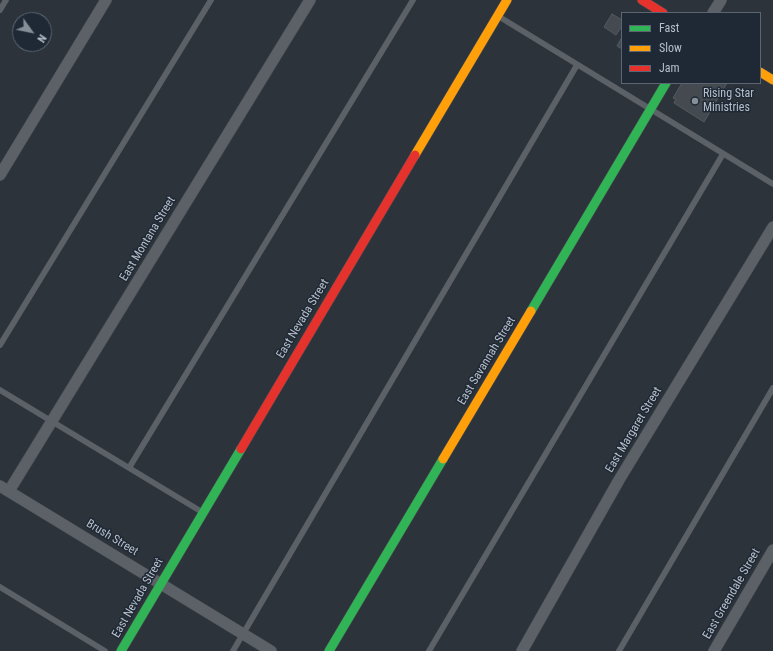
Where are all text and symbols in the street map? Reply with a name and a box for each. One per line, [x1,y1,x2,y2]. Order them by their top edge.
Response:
north arrow [12,12,52,52]
legend [621,12,761,84]
text: Fast [659,21,679,35]
text: N [34,32,49,45]
text: Slow [659,41,682,55]
text: Jam [659,61,680,75]
place label: Rising Star Ministries [703,87,754,115]
marker: Rising Star Ministries [690,96,700,106]
street label: East Montana Street [117,194,179,284]
street label: East Nevada Street [274,277,332,361]
street label: East Savannah Street [455,314,519,408]
street label: East Margaret Street [603,385,665,475]
street label: Brush Street [83,517,141,559]
street label: East Greendale Street [700,546,764,642]
street label: East Nevada Street [109,555,167,641]

